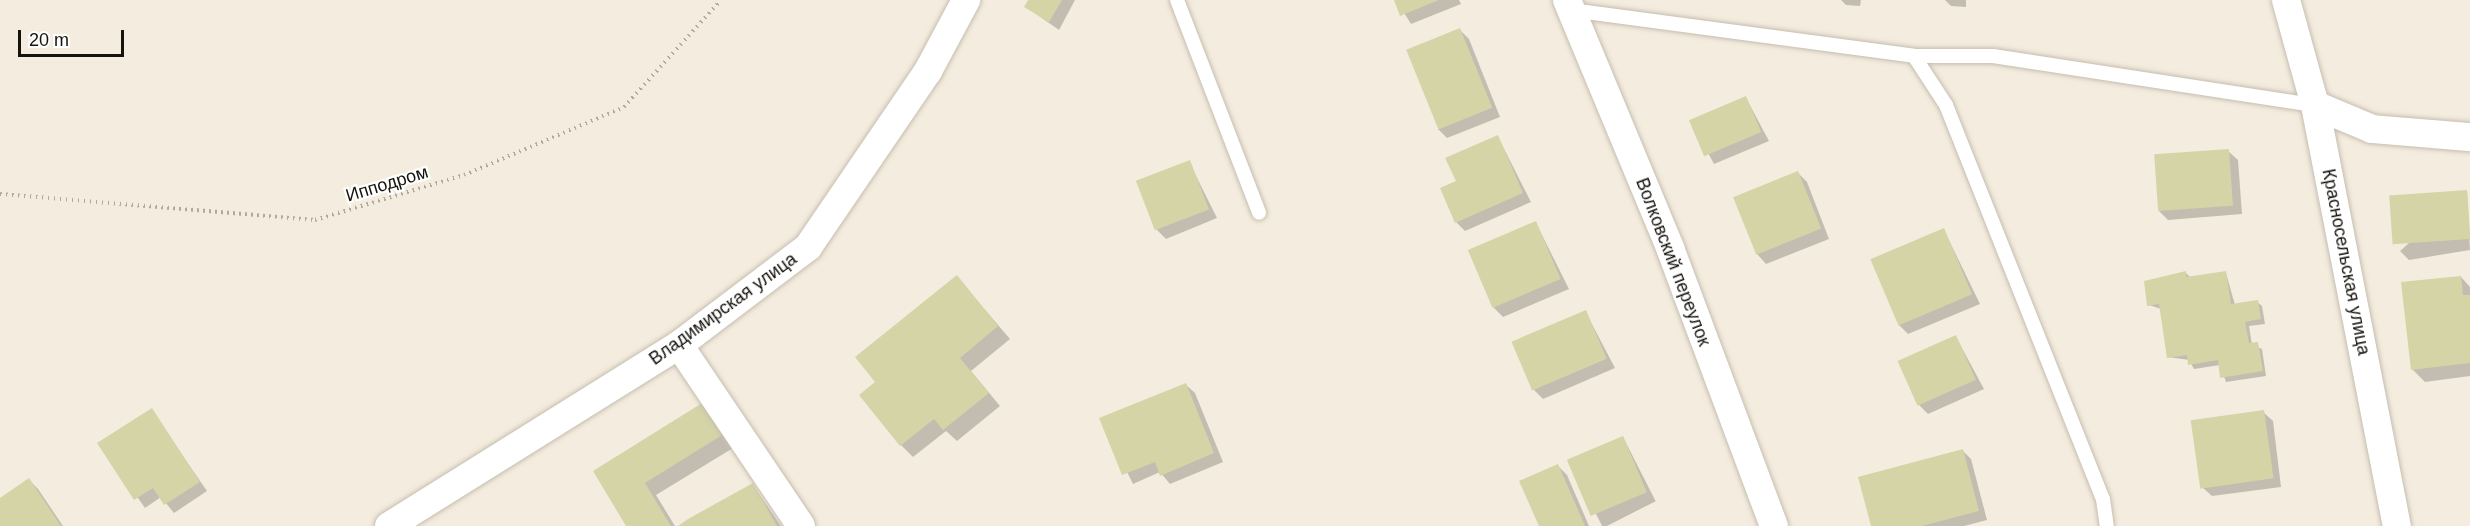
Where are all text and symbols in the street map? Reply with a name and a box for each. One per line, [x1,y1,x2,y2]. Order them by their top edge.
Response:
scale bar [21,18,128,56]
text: 20 m [29,30,69,50]
street label: Ипподром [343,161,431,207]
street label: Красносельская улица [2317,167,2375,357]
street label: Волковский переулок [1631,175,1715,349]
street label: Владимирская улица [645,248,801,370]

